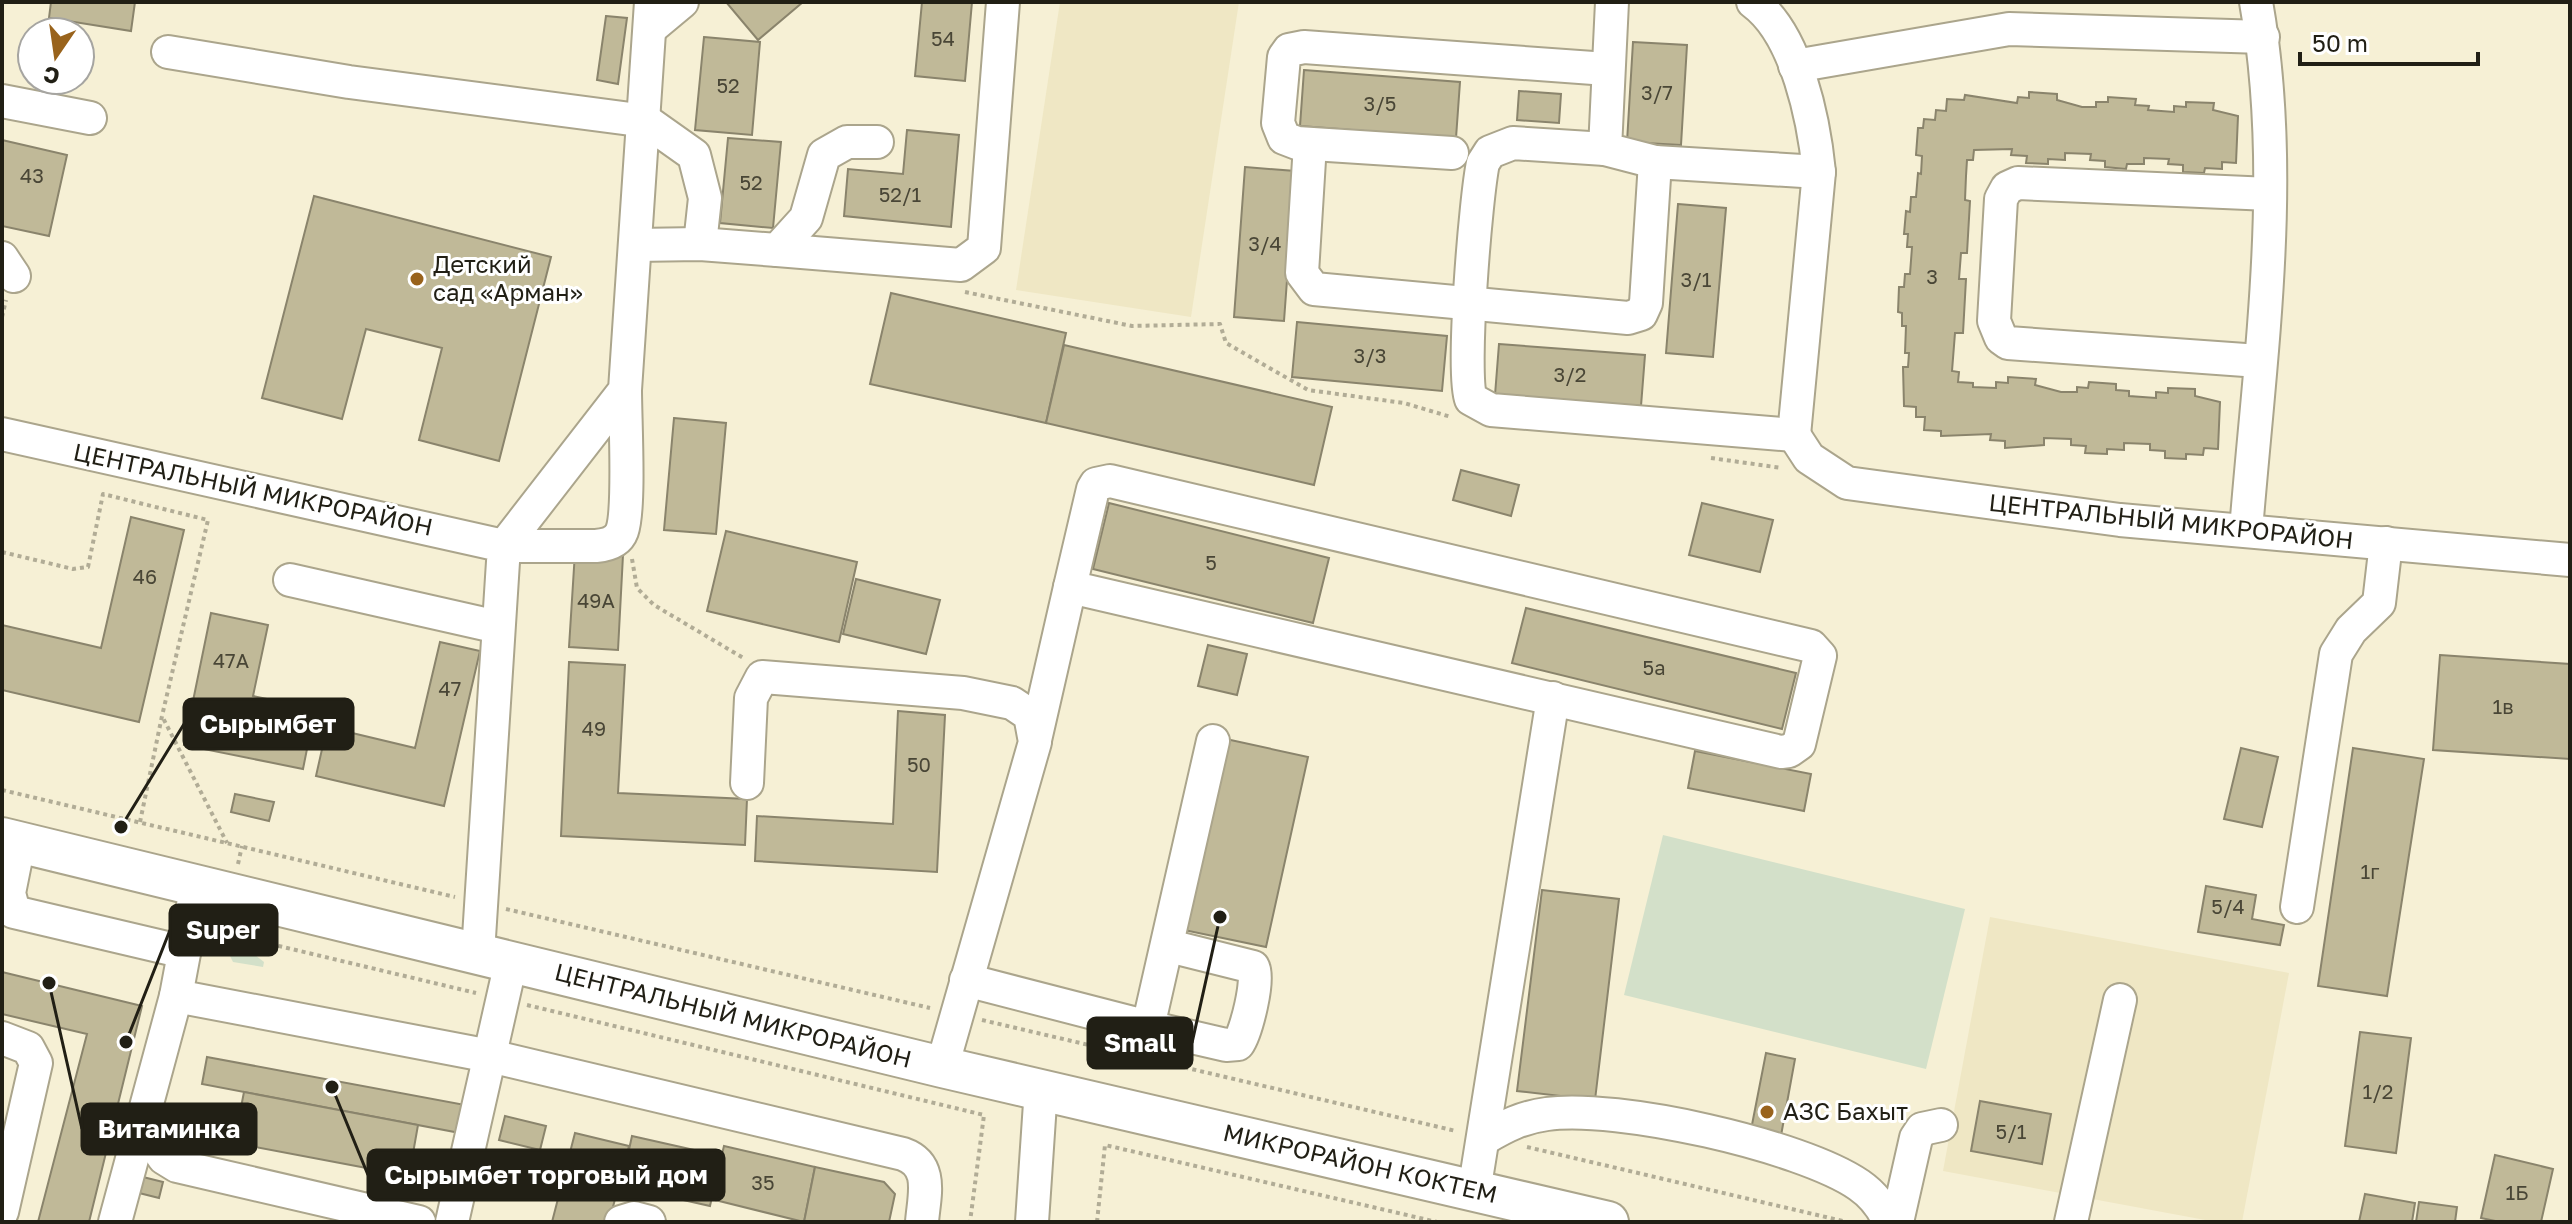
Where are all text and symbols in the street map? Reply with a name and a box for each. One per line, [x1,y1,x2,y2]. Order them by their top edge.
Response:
north arrow [16,16,96,96]
scale bar [2300,16,2478,66]
house number: 54 [931,26,955,50]
text: 50 m [2312,28,2368,57]
text: С [41,61,62,91]
house number: 52 [716,73,740,97]
house number: 3/7 [1641,80,1673,104]
house number: 3/5 [1364,91,1396,115]
house number: 43 [20,163,44,187]
house number: 52 [739,170,763,194]
house number: 52/1 [879,182,922,206]
house number: 3/4 [1248,231,1282,255]
place label: Детский сад «Арман» [433,249,583,306]
house number: 3 [1926,264,1938,288]
house number: 3/1 [1681,267,1712,291]
marker: Детский сад «Арман» [408,270,426,288]
house number: 3/3 [1354,343,1387,367]
house number: 3/2 [1554,362,1586,386]
street label: ЦЕНТРАЛЬНЫЙ МИКРОРАЙОН [71,436,436,541]
street label: ЦЕНТРАЛЬНЫЙ МИКРОРАЙОН [1987,487,2355,554]
house number: 5 [1205,550,1217,574]
house number: 46 [133,564,157,588]
house number: 49А [577,588,615,612]
house number: 47А [213,648,249,672]
house number: 5а [1643,655,1665,679]
house number: 47 [439,676,461,700]
house number: 1в [2493,694,2514,718]
callout: Сырымбет [184,699,353,749]
text: Сырымбет [199,708,337,739]
house number: 49 [582,716,606,740]
house number: 50 [907,752,931,776]
house number: 1г [2361,859,2379,883]
house number: 5/4 [2211,894,2245,918]
callout: Super [170,905,277,955]
text: Super [186,914,260,945]
street label: ЦЕНТРАЛЬНЫЙ МИКРОРАЙОН [552,956,915,1073]
callout: Small [1088,1018,1192,1068]
text: Small [1104,1027,1177,1058]
house number: 1/2 [2363,1079,2393,1103]
place label: АЗС Бахыт [1783,1096,1908,1125]
marker: АЗС Бахыт [1758,1103,1776,1121]
callout: Витаминка [82,1104,256,1154]
text: Витаминка [98,1113,240,1144]
street label: МИКРОРАЙОН КОКТЕМ [1221,1117,1500,1208]
house number: 5/1 [1996,1119,2027,1143]
callout: Сырымбет торговый дом [368,1150,724,1200]
text: Сырымбет торговый дом [384,1159,708,1190]
house number: 35 [751,1170,775,1194]
house number: 1Б [2506,1180,2529,1204]

